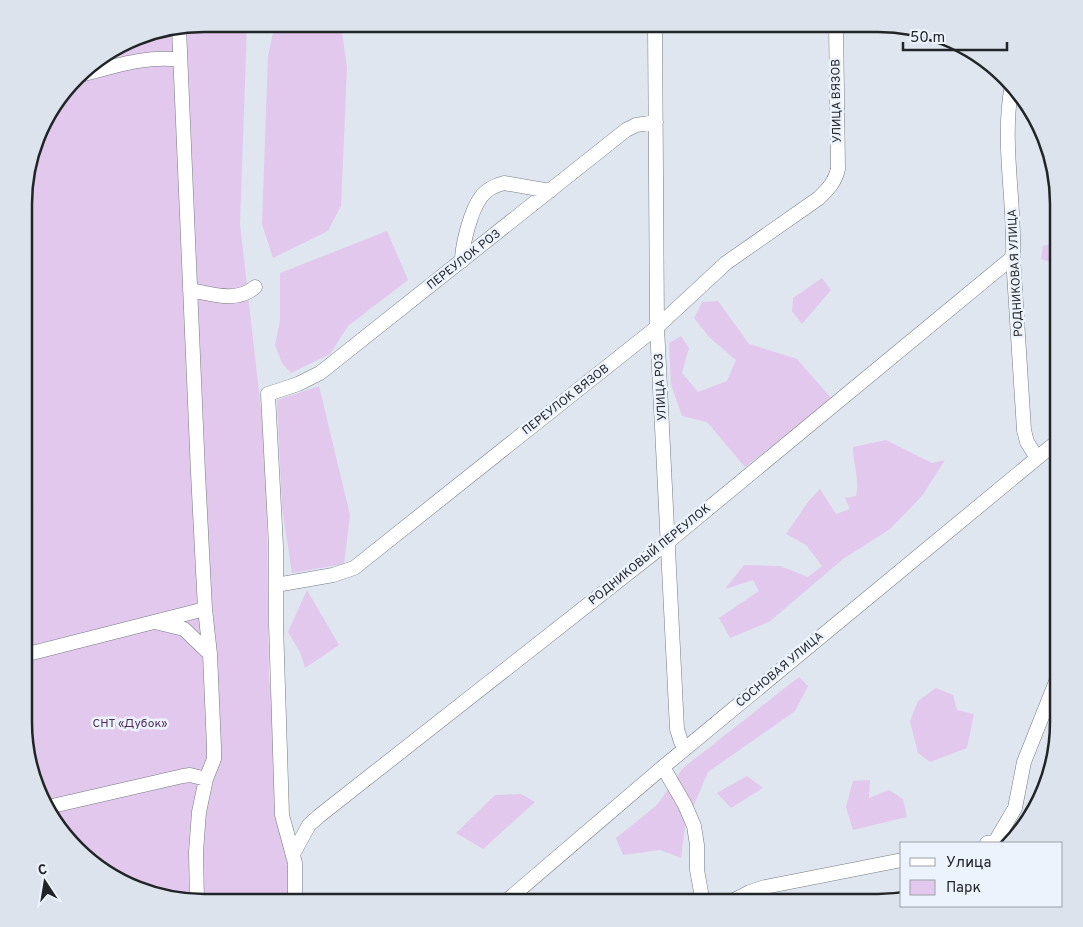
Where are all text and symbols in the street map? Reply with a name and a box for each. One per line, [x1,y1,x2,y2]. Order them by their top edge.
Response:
scale bar [903,20,1007,52]
text: 50 m [910,29,945,48]
street label: УЛИЦА ВЯЗОВ [828,59,846,143]
street label: РОДНИКОВАЯ УЛИЦА [1005,209,1027,337]
street label: ПЕРЕУЛОК РОЗ [424,226,504,294]
street label: УЛИЦА РОЗ [651,353,671,421]
street label: ПЕРЕУЛОК ВЯЗОВ [519,361,613,439]
street label: РОДНИКОВЫЙ ПЕРЕУЛОК [586,501,714,609]
street label: СОСНОВАЯ УЛИЦА [733,629,827,711]
park label: СНТ «Дубок» [93,716,167,732]
legend [900,842,1063,907]
text: Улица [946,854,991,873]
north arrow [20,857,70,907]
text: С [36,861,49,880]
text: Парк [946,879,981,898]

